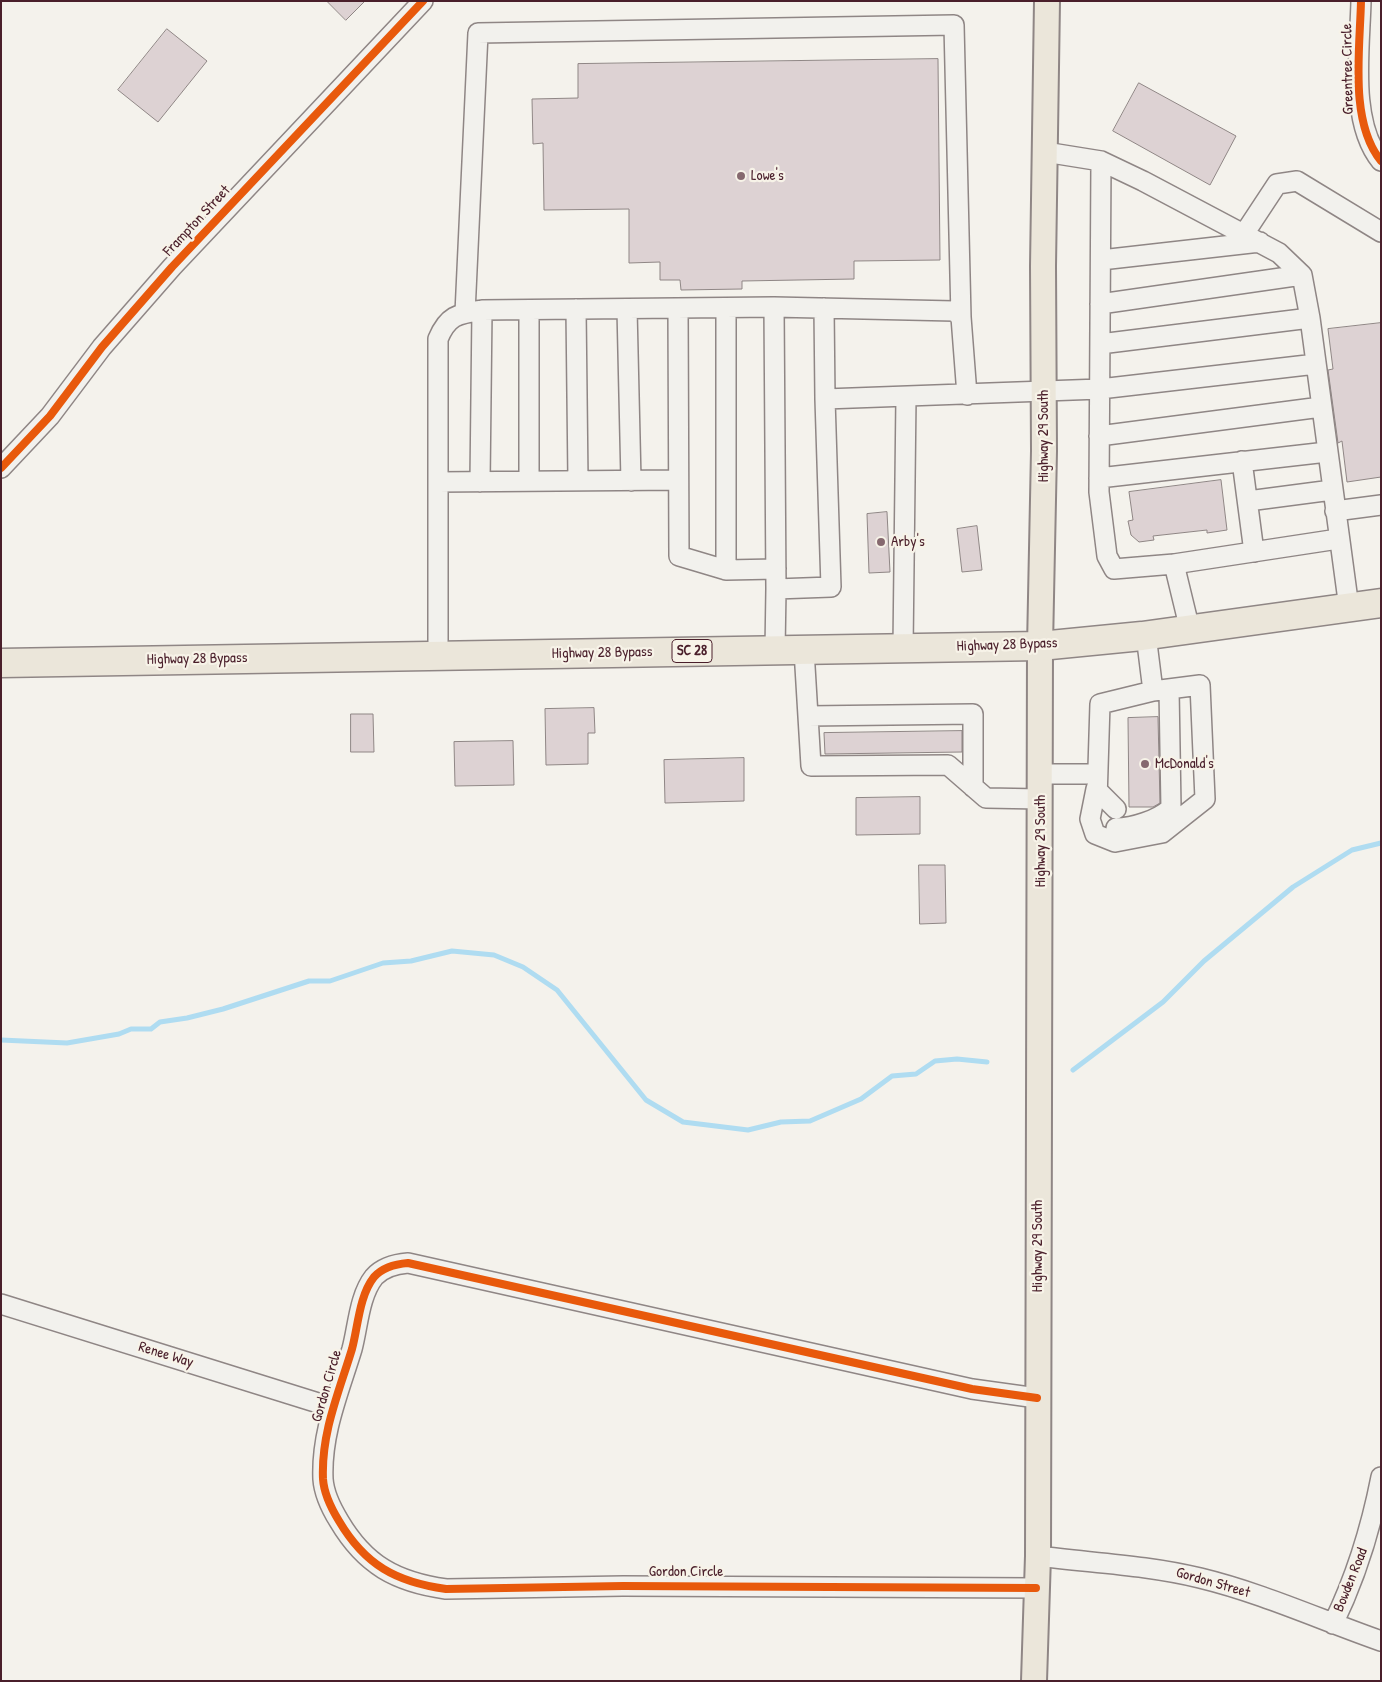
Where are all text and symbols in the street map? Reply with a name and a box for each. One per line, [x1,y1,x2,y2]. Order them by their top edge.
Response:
street label: Greentree Circle [1338,23,1358,115]
place label: Lowe's [751,167,784,185]
marker: Lowe's [735,170,747,182]
street label: Frampton Street [160,182,234,260]
street label: Highway 29 South [1035,390,1053,482]
place label: Arby's [891,533,925,551]
marker: Arby's [875,536,887,548]
street label: Highway 28 Bypass [956,634,1058,656]
road number: SC 28 [672,640,712,662]
street label: Highway 28 Bypass [551,643,653,663]
street label: Highway 28 Bypass [146,649,248,669]
place label: McDonald's [1155,755,1214,773]
marker: McDonald's [1139,758,1151,770]
street label: Highway 29 South [1032,795,1050,887]
street label: Highway 29 South [1029,1200,1047,1292]
street label: Renee Way [136,1338,196,1372]
street label: Gordon Circle [308,1348,346,1424]
street label: Bowden Road [1330,1545,1372,1615]
street label: Gordon Circle [649,1563,723,1581]
street label: Gordon Street [1174,1564,1252,1602]

